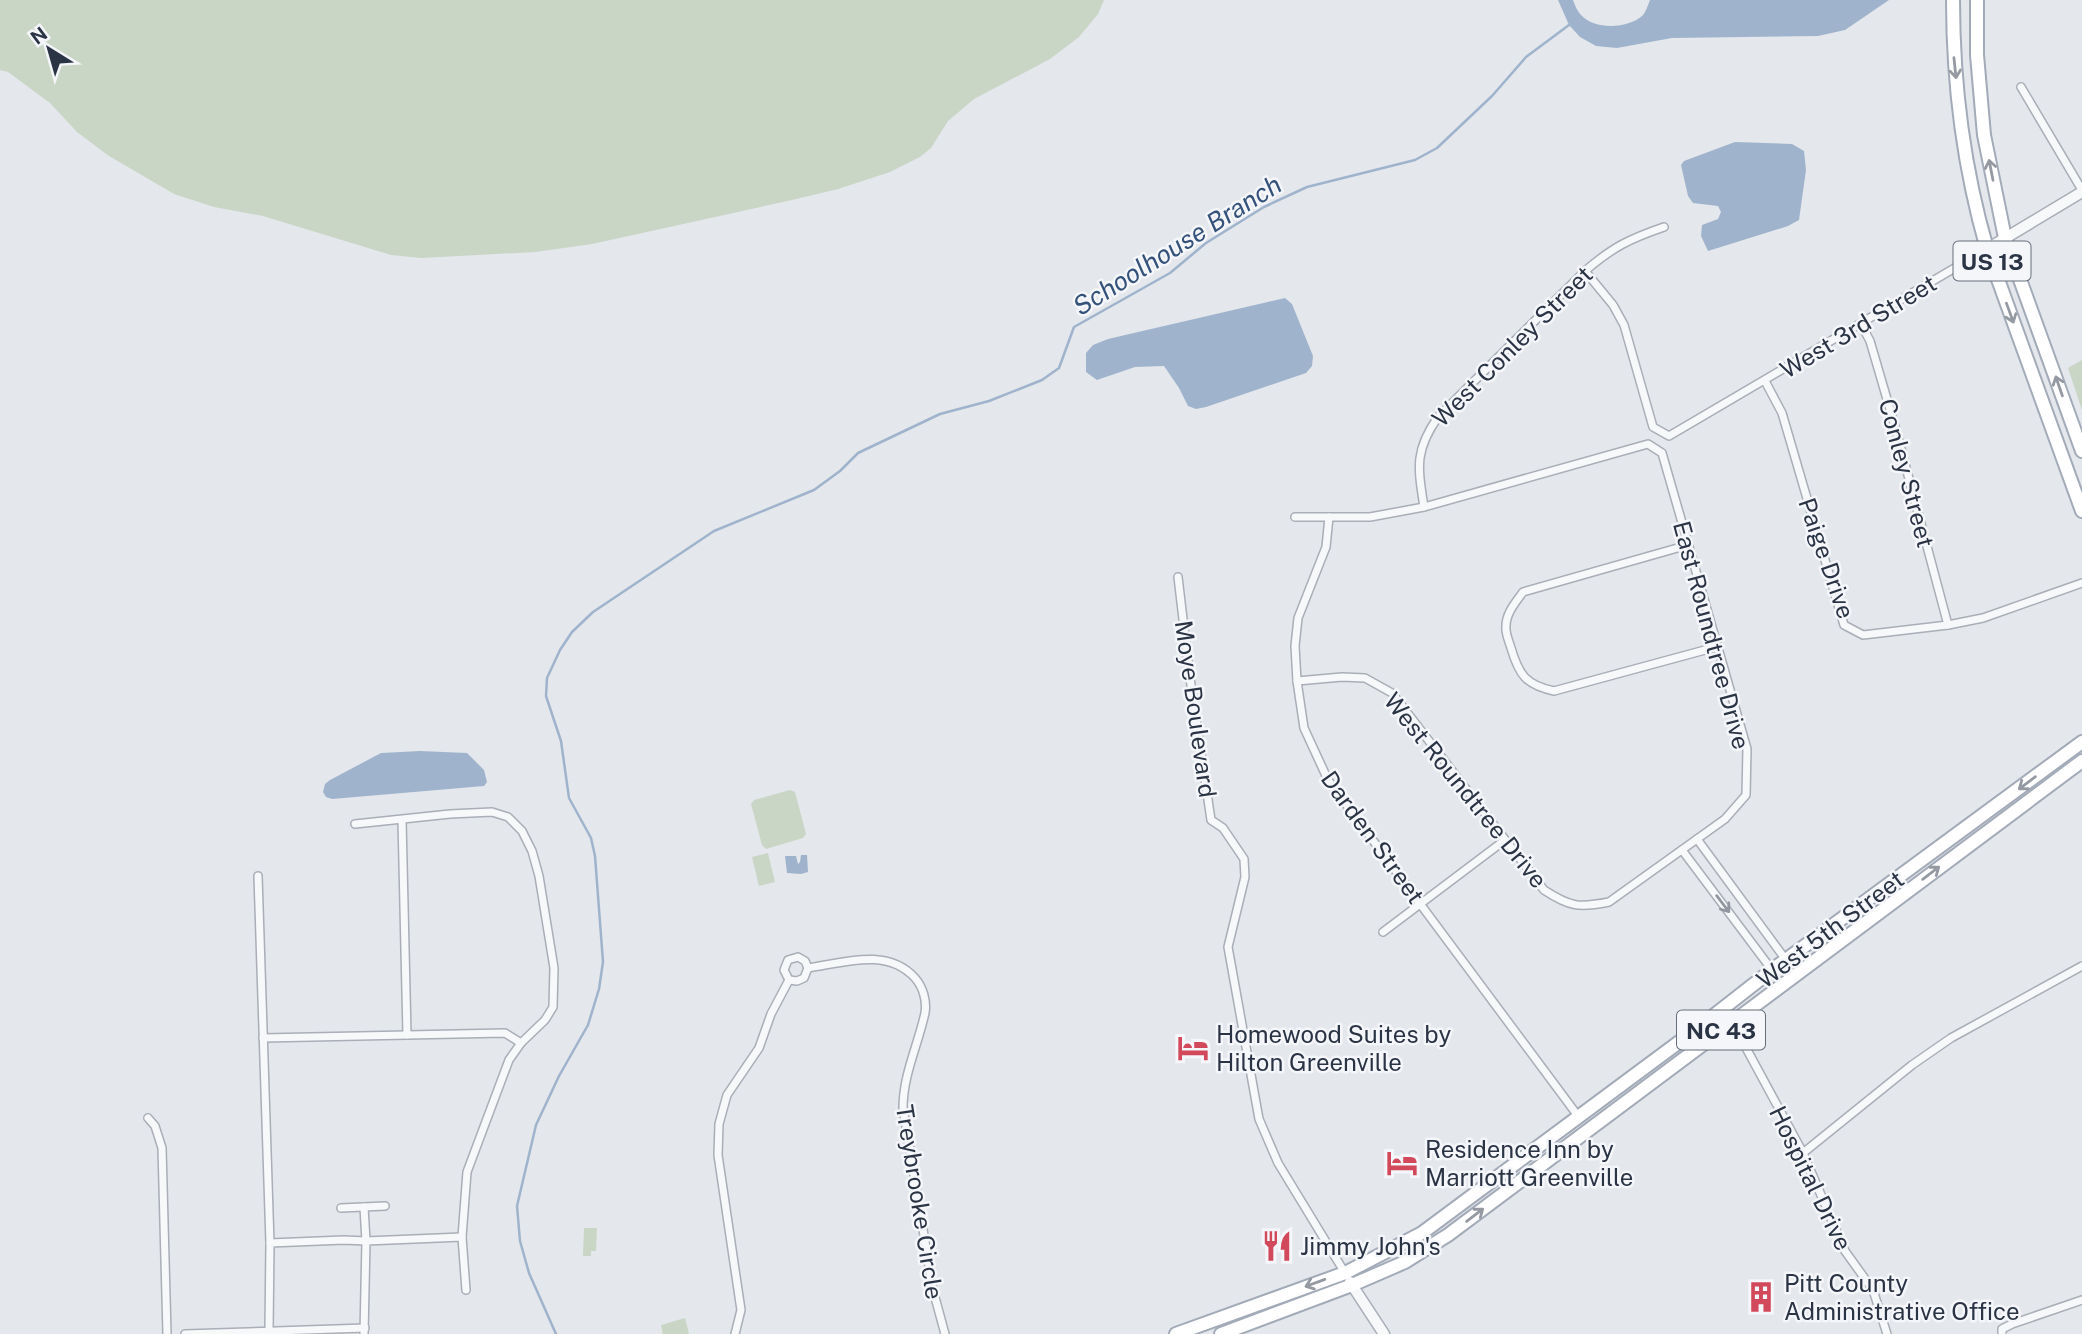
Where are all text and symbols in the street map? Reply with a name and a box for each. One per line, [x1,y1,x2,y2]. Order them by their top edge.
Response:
north arrow [14,14,84,84]
text: N [26,22,51,49]
one-way arrow [1949,56,1962,79]
one-way arrow [1984,159,1997,182]
water label: Schoolhouse Branch [1067,168,1287,322]
road number: US 13 [1954,242,2030,280]
street label: West Conley Street [1426,260,1598,432]
street label: West 3rd Street [1775,268,1941,384]
one-way arrow [2004,302,2017,324]
one-way arrow [2052,376,2064,398]
street label: Conley Street [1874,396,1940,550]
street label: Paige Drive [1793,494,1861,622]
street label: East Roundtree Drive [1668,518,1756,752]
street label: Moye Boulevard [1170,619,1222,799]
street label: West Roundtree Drive [1379,687,1553,893]
street label: Darden Street [1316,765,1430,909]
one-way arrow [2018,775,2037,790]
street label: West 5th Street [1751,865,1909,993]
one-way arrow [1921,865,1940,880]
one-way arrow [1715,895,1730,913]
road number: NC 43 [1677,1010,1765,1050]
place label: Homewood Suites by Hilton Greenville [1216,1020,1451,1076]
hotel icon: Homewood Suites by Hilton Greenville [1176,1031,1210,1065]
street label: Hospital Drive [1764,1101,1858,1255]
street label: Treybrooke Circle [891,1103,949,1301]
place label: Residence Inn by Marriott Greenville [1425,1135,1633,1191]
hotel icon: Residence Inn by Marriott Greenville [1385,1146,1419,1180]
one-way arrow [1465,1208,1484,1222]
restaurant icon: Jimmy John's [1260,1229,1294,1263]
place label: Jimmy John's [1300,1232,1441,1260]
place label: Pitt County Administrative Office [1784,1269,2020,1325]
one-way arrow [1305,1278,1327,1290]
building icon: Pitt County Administrative Office [1744,1280,1778,1314]

